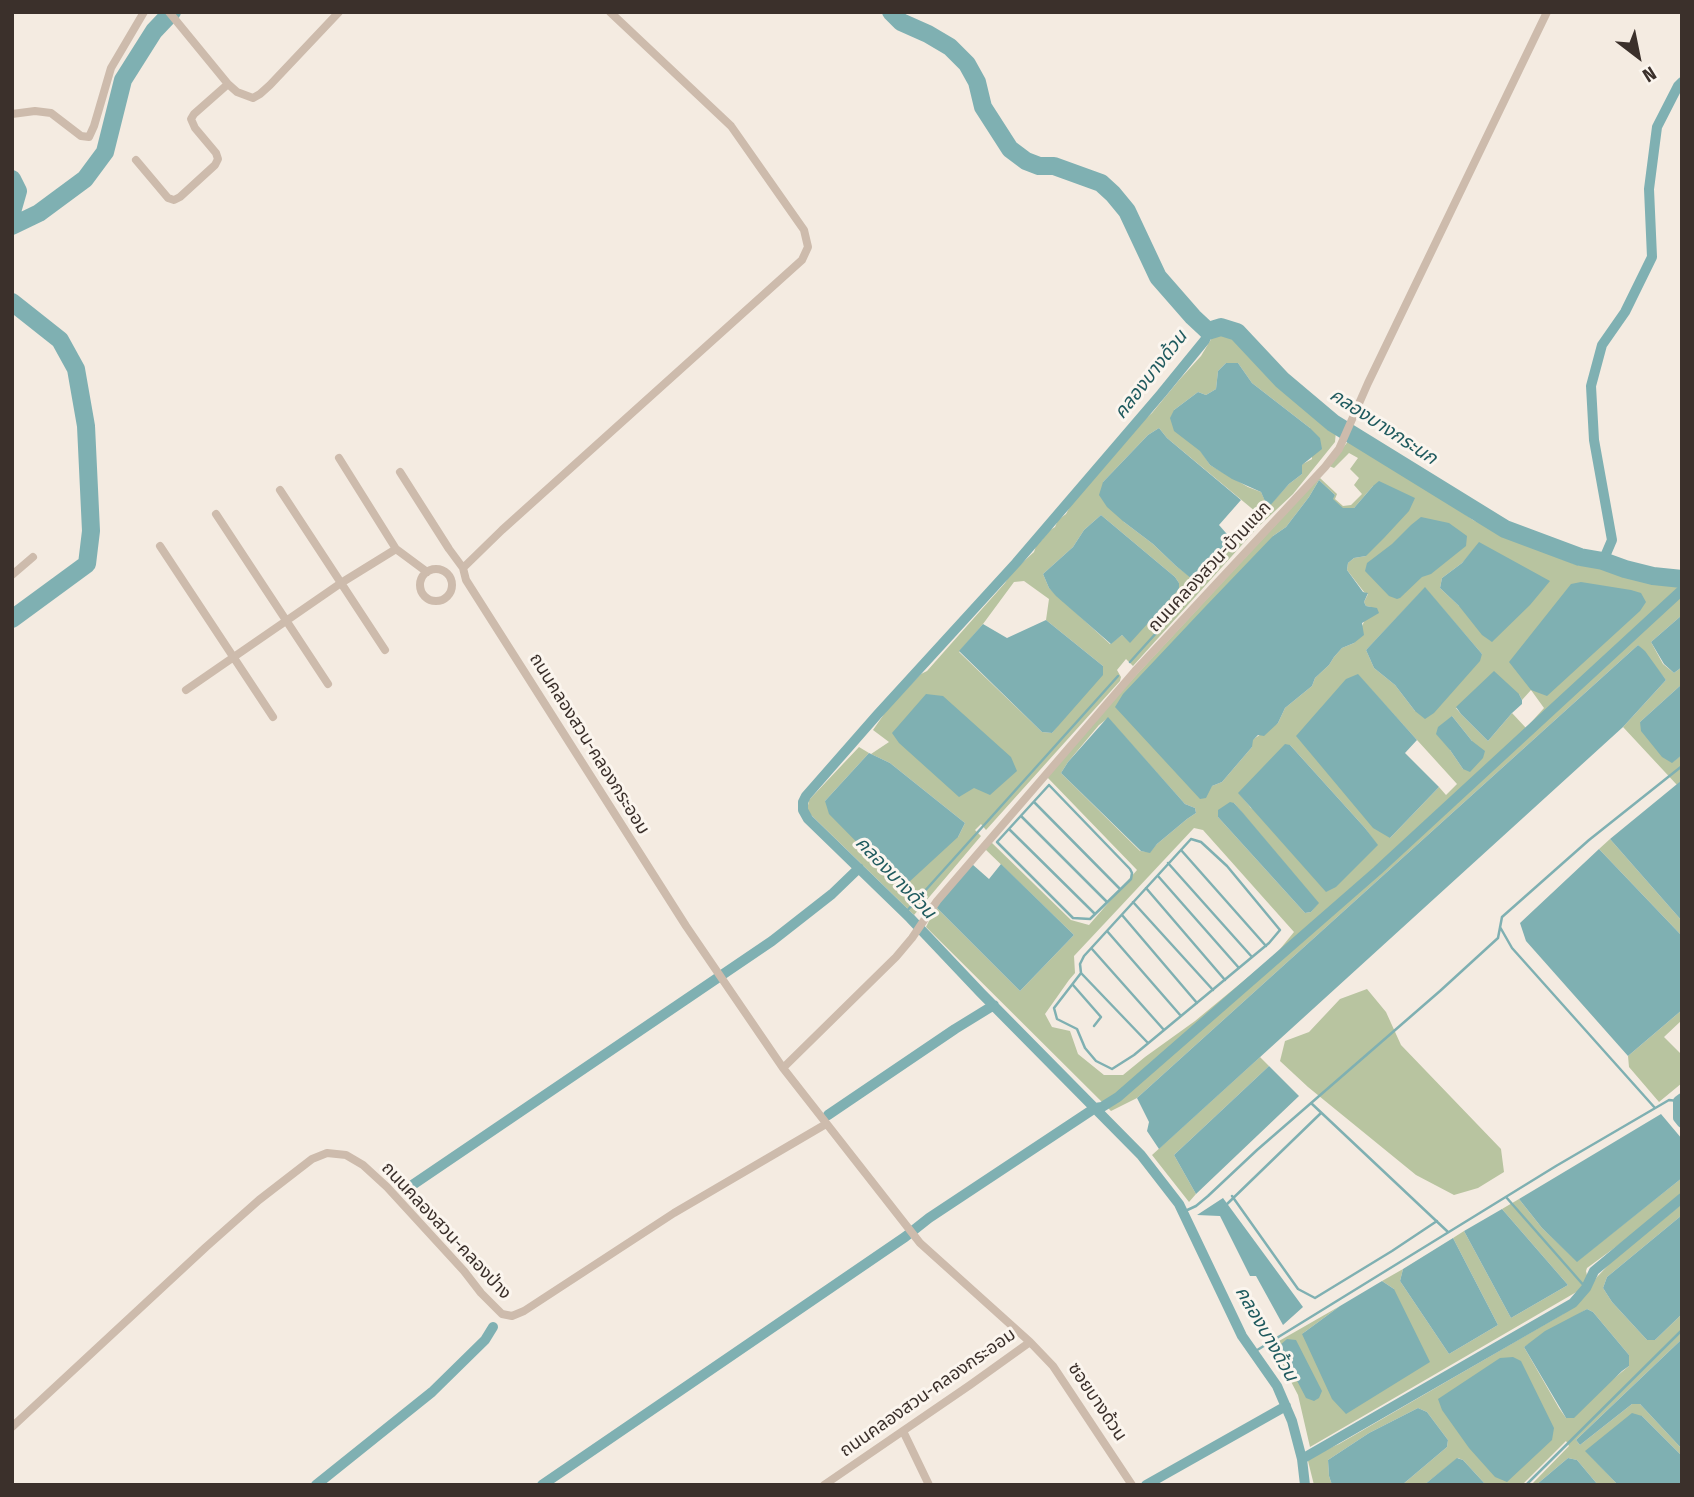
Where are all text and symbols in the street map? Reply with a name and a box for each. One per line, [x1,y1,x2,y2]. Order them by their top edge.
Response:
north arrow [1603,21,1673,91]
text: N [1638,61,1660,87]
water label: คลองบางด้วน [1109,326,1193,424]
water label: คลองบางกระนก [1325,384,1441,470]
street label: ถนนคลองสวน-บ้านแขก [1144,497,1276,637]
street label: ถนนคลองสวน-คลองกระออม [524,649,654,839]
water label: คลองบางด้วน [850,832,940,924]
street label: ถนนคลองสวน-คลองป่าง [377,1158,515,1304]
water label: คลองบางด้วน [1230,1283,1302,1385]
street label: ถนนคลองสวน-คลองกระออม [836,1324,1020,1462]
street label: ซอยบางด้วน [1063,1359,1131,1445]

